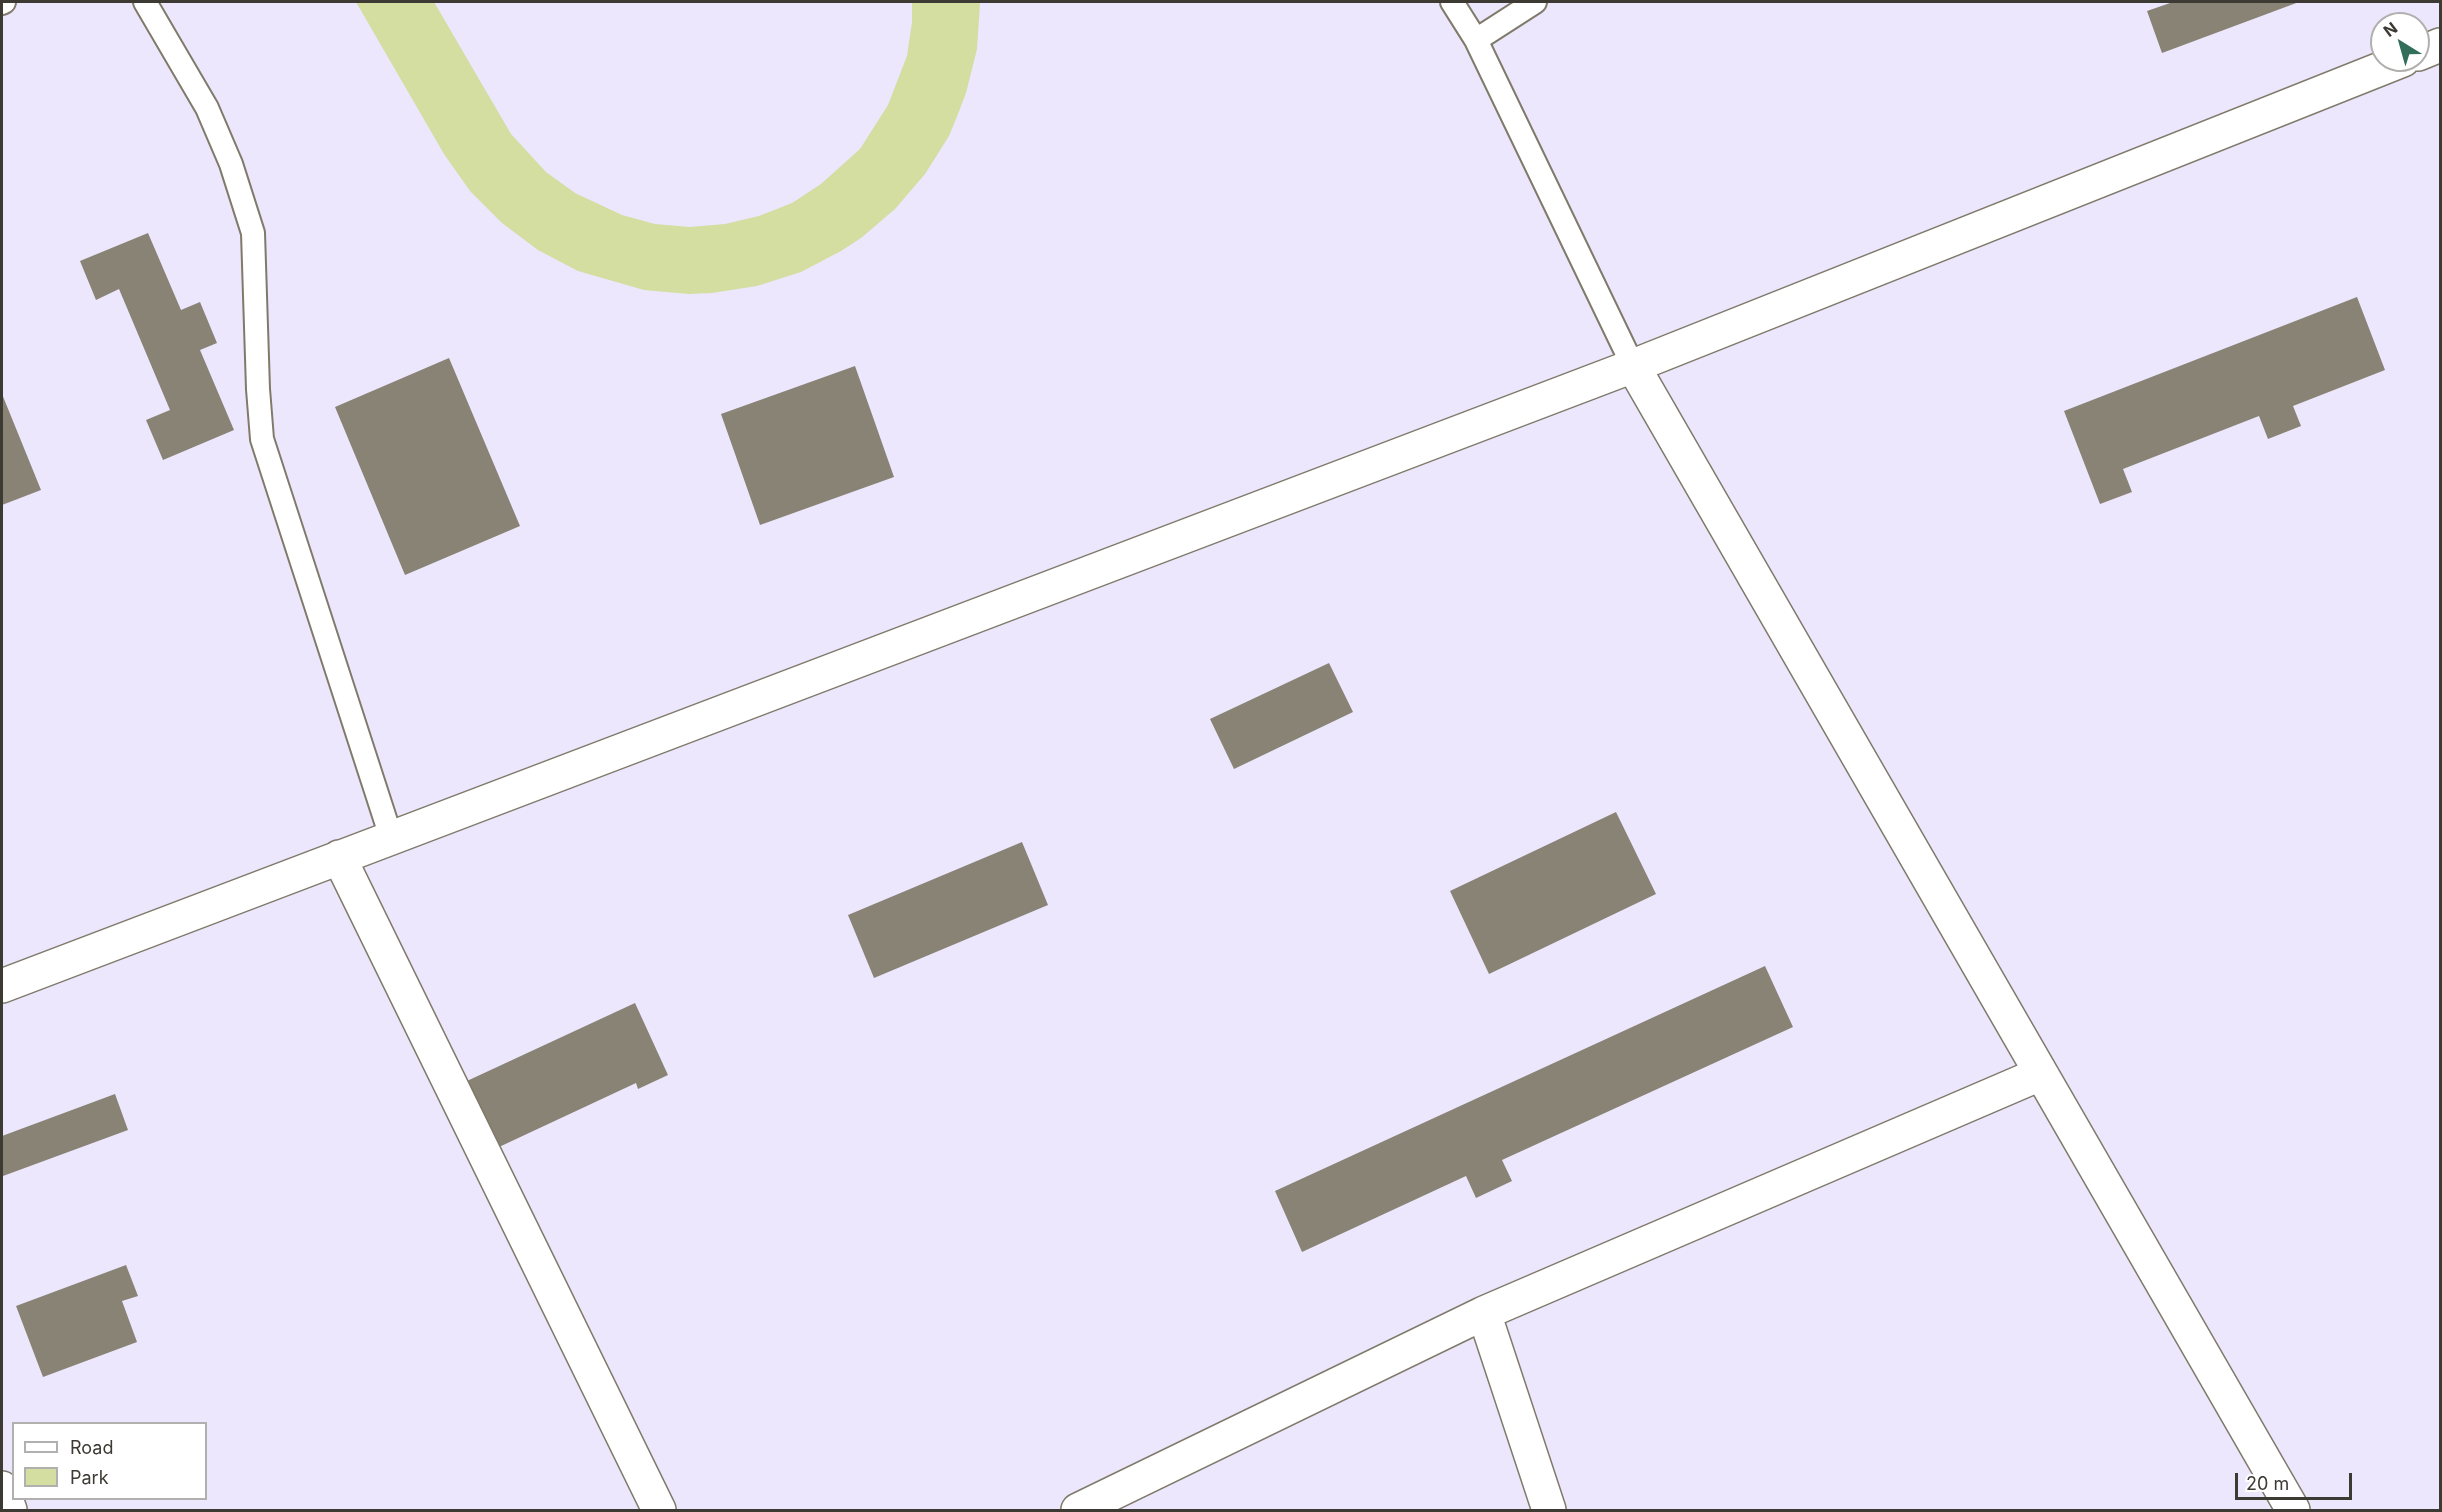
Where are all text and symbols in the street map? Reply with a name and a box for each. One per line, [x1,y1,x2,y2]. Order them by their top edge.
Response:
north arrow [2370,12,2430,72]
text: N [2379,18,2401,41]
legend [12,1422,207,1500]
text: Road [70,1437,113,1458]
scale bar [2238,1461,2355,1499]
text: Park [70,1467,109,1488]
text: 20 m [2246,1473,2289,1494]

